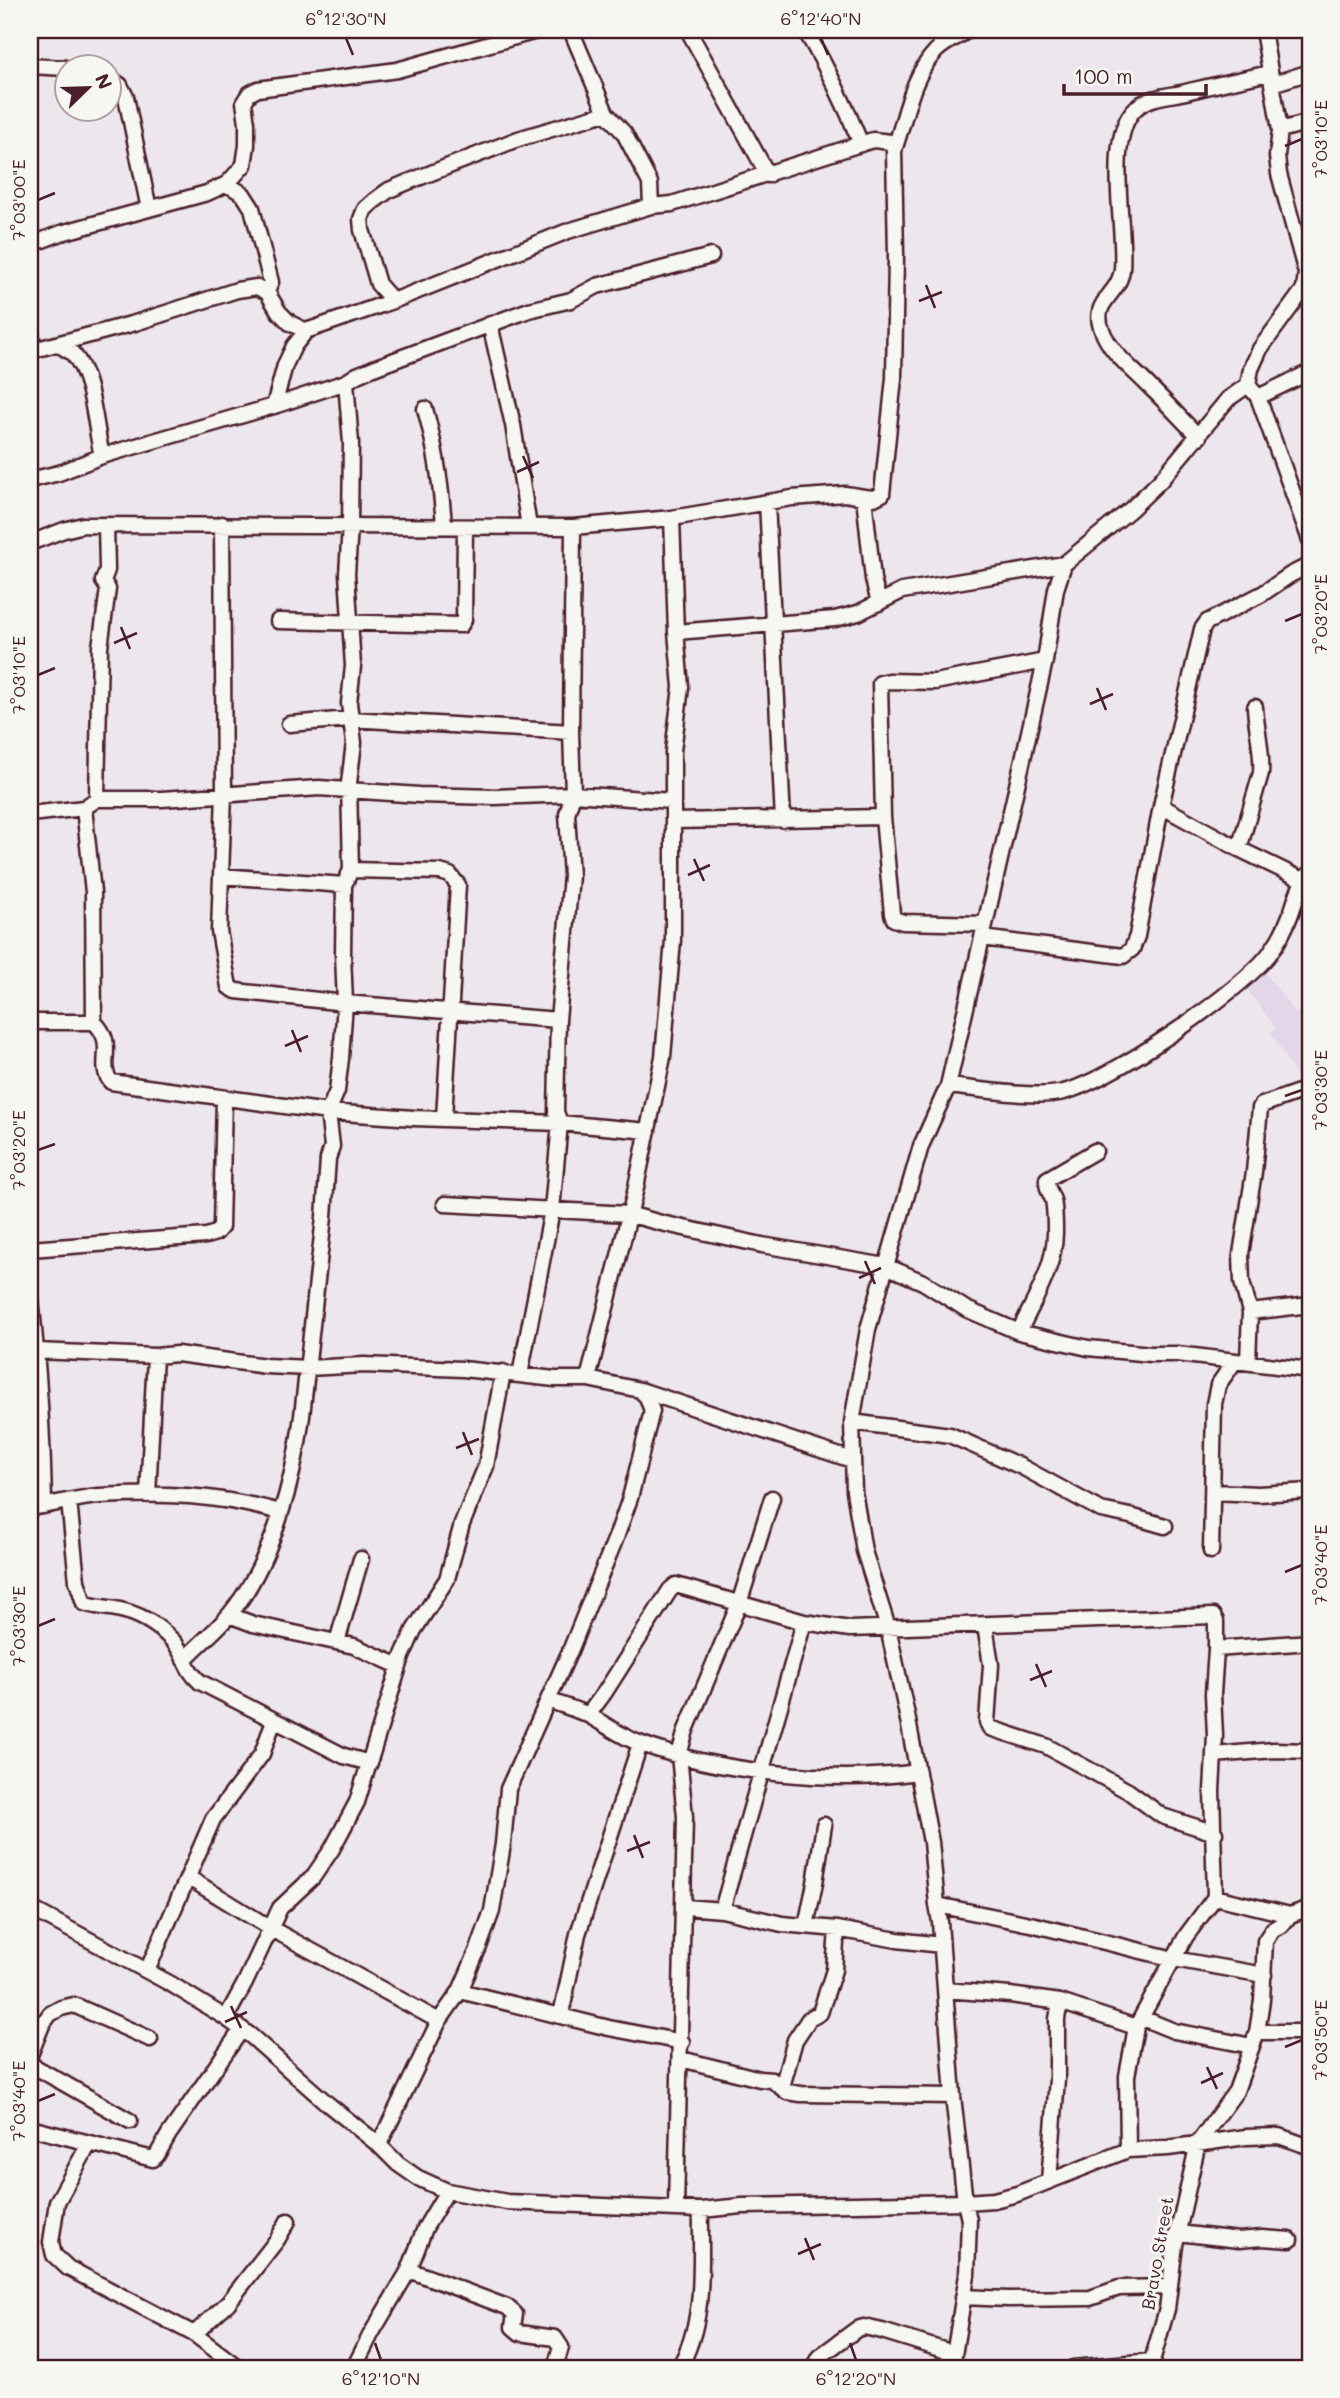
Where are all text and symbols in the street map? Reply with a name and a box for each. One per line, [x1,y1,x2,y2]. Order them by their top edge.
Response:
text: 6°12'30"N [305,6,387,30]
text: 6°12'40"N [780,6,862,30]
north arrow [52,52,122,122]
scale bar [1064,52,1205,96]
text: 100 m [1074,62,1133,89]
text: N [90,70,118,93]
text: 7°03'10"E [1308,100,1332,178]
text: 7°03'00"E [6,159,30,241]
text: 7°03'20"E [1308,574,1332,654]
text: 7°03'10"E [6,636,30,714]
text: 7°03'30"E [1308,1050,1332,1130]
text: 7°03'20"E [6,1110,30,1190]
text: 7°03'40"E [1308,1525,1332,1605]
text: 7°03'30"E [6,1586,30,1666]
text: 7°03'50"E [1308,2000,1332,2080]
text: 7°03'40"E [6,2061,30,2141]
street label: Bravo Street [1135,2194,1179,2312]
text: 6°12'10"N [342,2366,420,2390]
text: 6°12'20"N [816,2366,896,2390]

